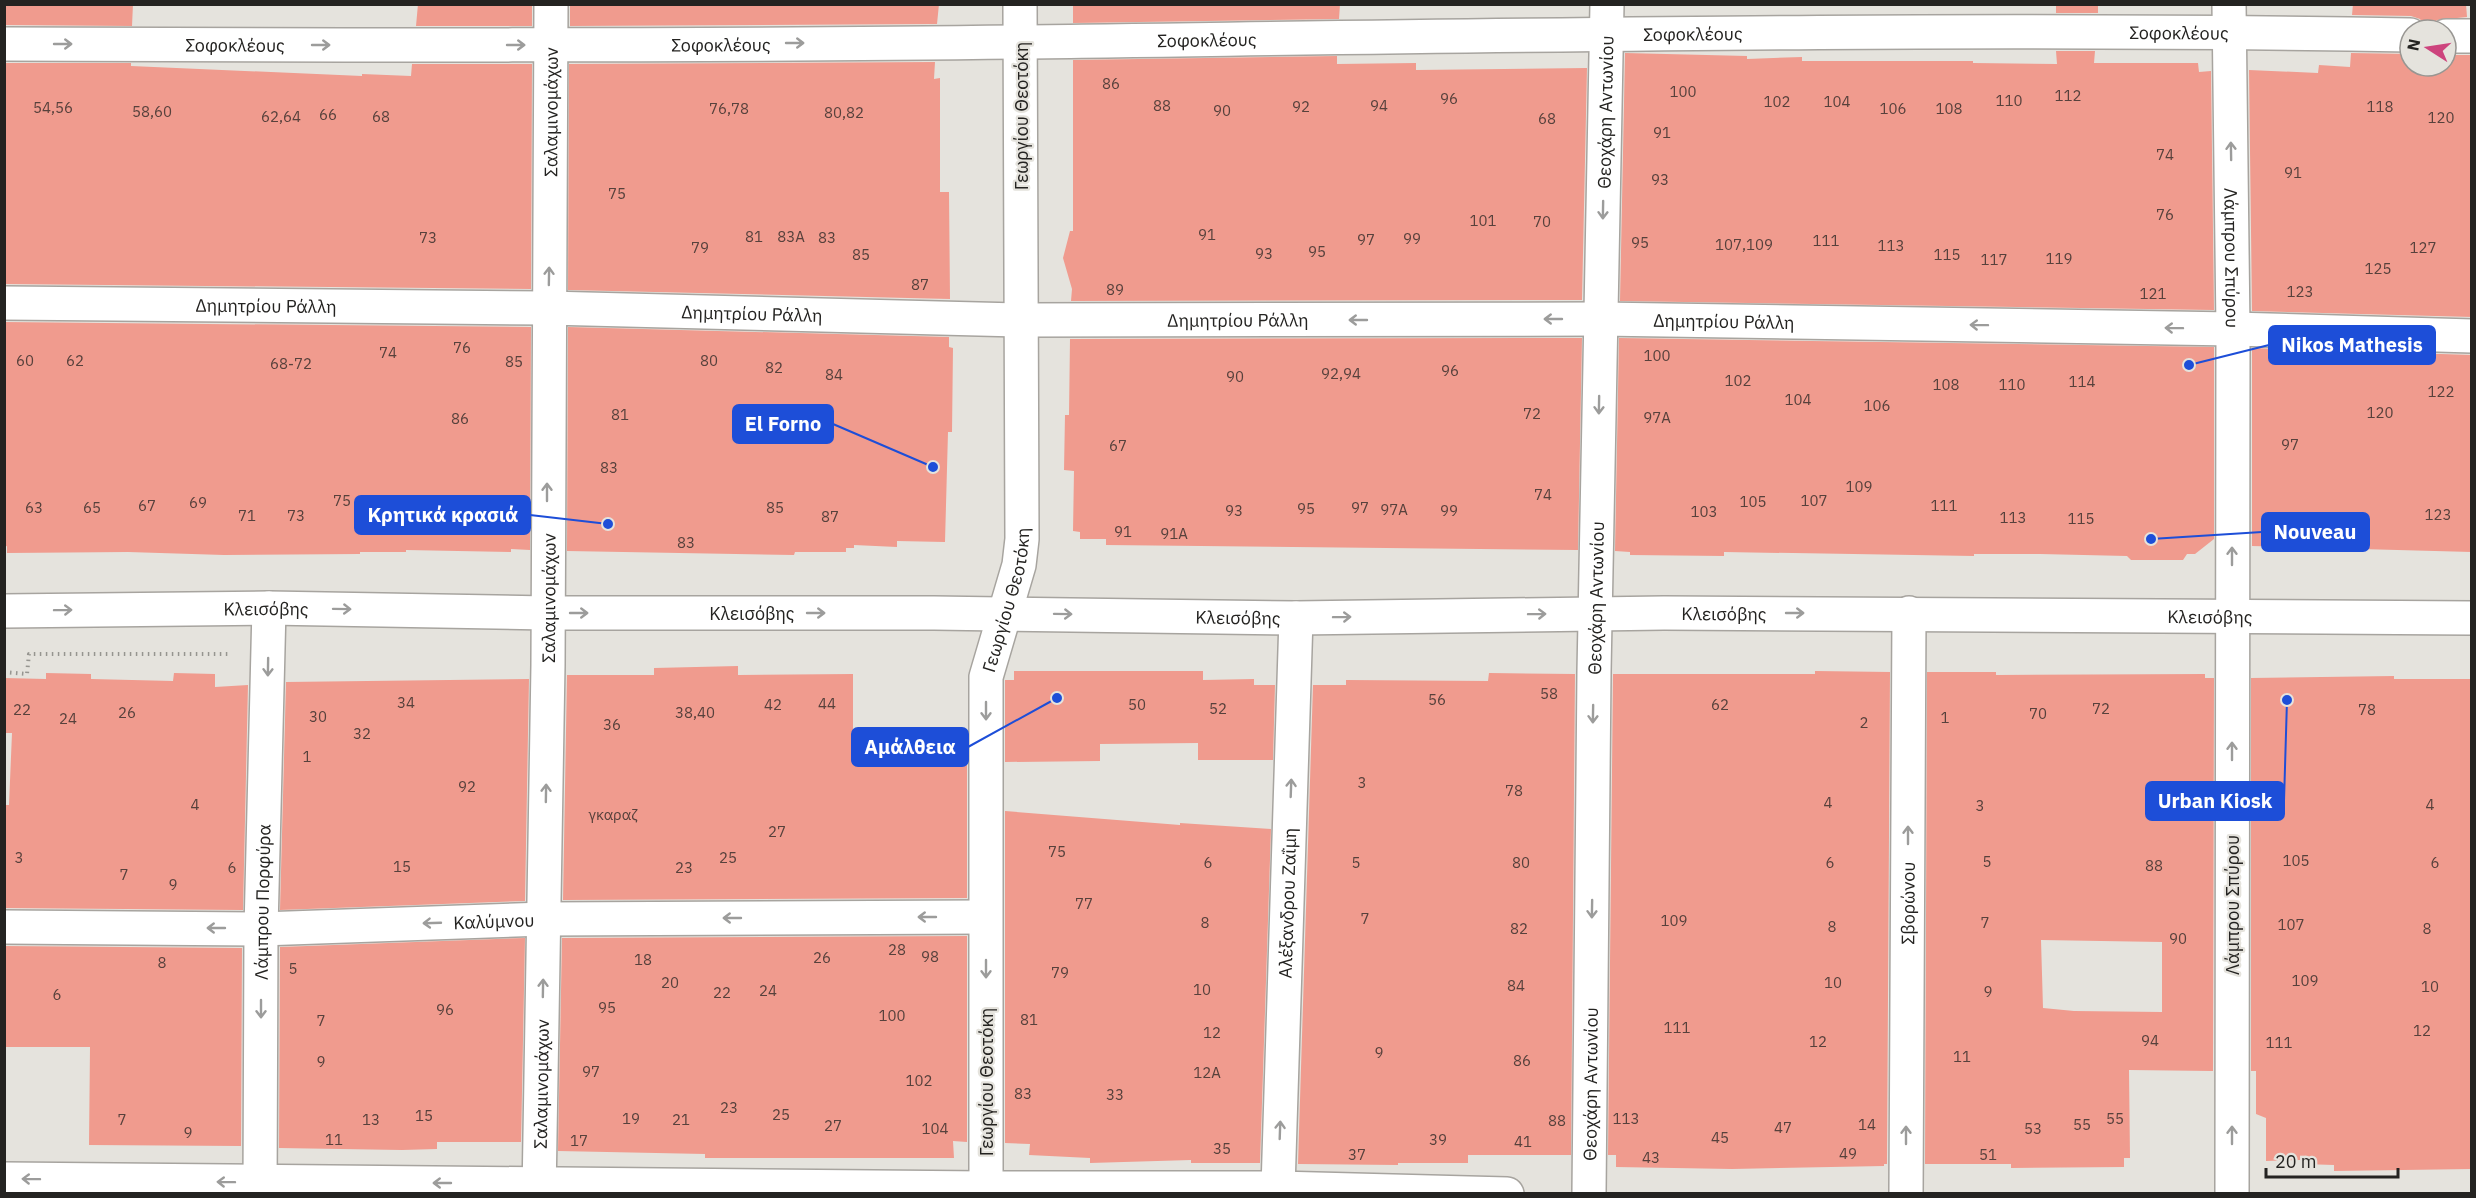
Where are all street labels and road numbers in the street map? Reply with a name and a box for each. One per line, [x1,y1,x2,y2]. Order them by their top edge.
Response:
street label: Σοφοκλέους [2129,21,2229,44]
street label: Σοφοκλέους [1643,22,1743,45]
street label: Σοφοκλέους [1157,27,1257,52]
street label: Σοφοκλέους [185,33,285,56]
street label: Σοφοκλέους [671,33,771,56]
street label: Θεοχάρη Αντωνίου [1592,35,1618,189]
street label: Γεωργίου Θεοτόκη [1010,42,1033,190]
street label: Σαλαμινομάχων [539,47,562,177]
street label: Λάμπρου Σπύρου [2220,188,2244,328]
street label: Δημητρίου Ράλλη [195,293,337,318]
street label: Δημητρίου Ράλλη [681,300,823,326]
street label: Δημητρίου Ράλλη [1167,308,1309,331]
street label: Δημητρίου Ράλλη [1653,308,1795,334]
street label: Θεοχάρη Αντωνίου [1582,521,1608,675]
street label: Γεωργίου Θεοτόκη [977,528,1034,675]
street label: Σαλαμινομάχων [537,533,560,663]
street label: Κλεισόβης [223,596,309,620]
street label: Κλεισόβης [709,602,795,625]
street label: Κλεισόβης [1681,602,1767,625]
street label: Κλεισόβης [1195,605,1281,629]
street label: Κλεισόβης [2167,605,2253,628]
street label: Λάμπρου Πορφύρα [249,824,275,980]
street label: Αλέξανδρου Ζαΐμη [1273,827,1301,979]
street label: Λάμπρου Σπύρου [2221,835,2244,975]
street label: Σβορώνου [1896,861,1919,945]
street label: Καλύμνου [453,908,535,934]
street label: Θεοχάρη Αντωνίου [1578,1007,1602,1161]
street label: Γεωργίου Θεοτόκη [975,1008,998,1156]
street label: Σαλαμινομάχων [528,1019,553,1149]

